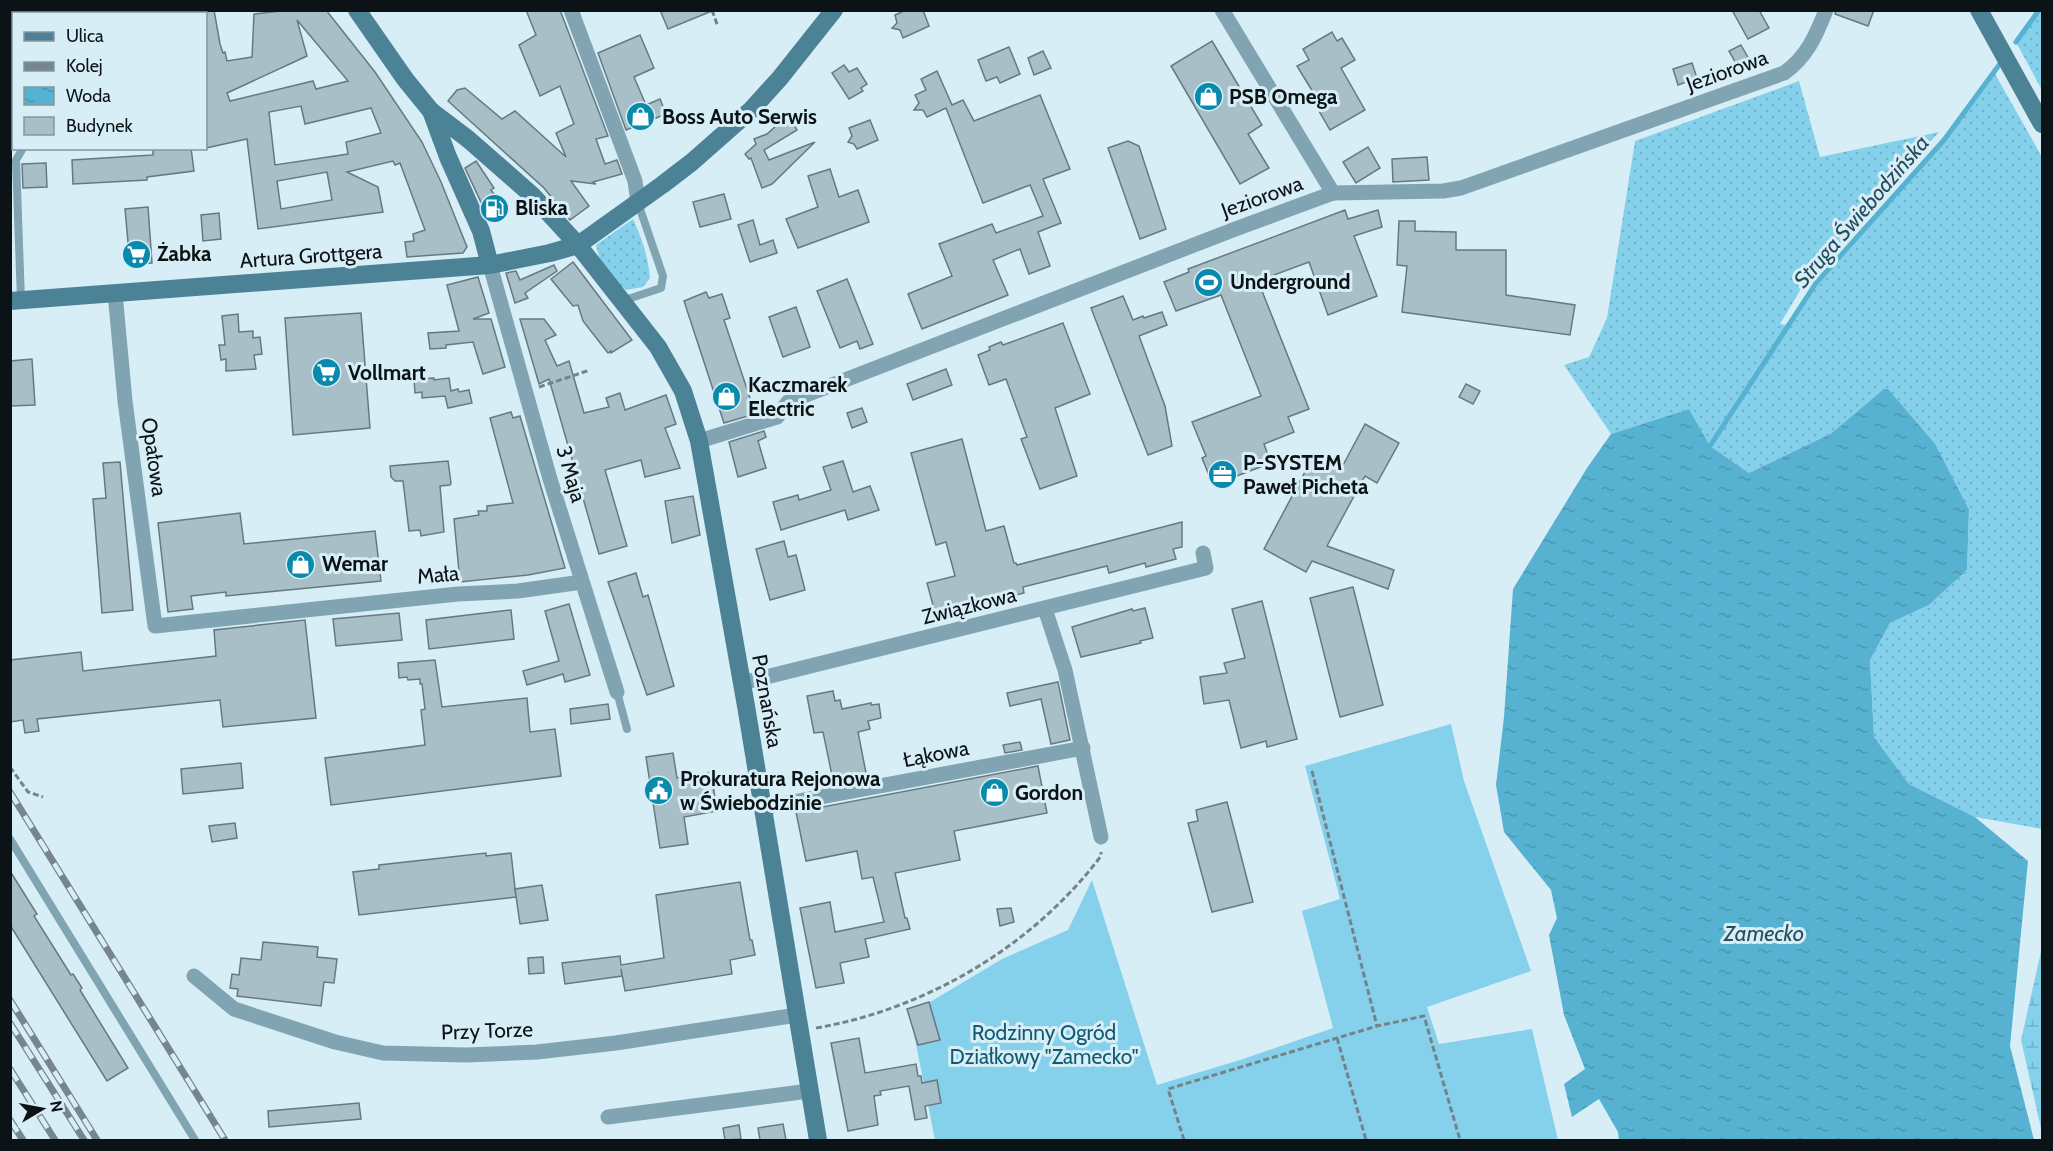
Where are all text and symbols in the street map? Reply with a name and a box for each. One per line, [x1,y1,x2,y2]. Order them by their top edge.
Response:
legend [12,12,207,150]
text: Ulica [66,25,104,47]
street label: Jeziorowa [1682,44,1771,97]
text: Kolej [66,55,103,77]
shop icon: PSB Omega [1192,81,1224,113]
place label: PSB Omega [1229,84,1338,109]
text: Woda [66,85,111,107]
shop icon: Boss Auto Serwis [625,101,657,133]
place label: Boss Auto Serwis [662,104,817,129]
text: Budynek [66,115,133,137]
water label: Struga Świebodzińska [1788,130,1935,293]
street label: Jeziorowa [1217,170,1306,223]
fuel station icon: Bliska [478,192,510,224]
place label: Bliska [515,195,569,220]
supermarket icon: Żabka [120,238,152,270]
street label: Artura Grottgera [239,238,383,273]
place label: Żabka [157,241,212,266]
sports icon: Underground [1193,266,1225,298]
place label: Underground [1230,269,1350,294]
supermarket icon: Vollmart [311,357,343,389]
place label: Vollmart [348,360,426,385]
place label: Kaczmarek Electric [748,372,848,421]
shop icon: Kaczmarek Electric [711,381,743,413]
street label: Opałowa [137,416,172,498]
street label: 3 Maja [551,443,591,505]
place label: P-SYSTEM Paweł Picheta [1243,450,1369,499]
office icon: P-SYSTEM Paweł Picheta [1206,459,1238,491]
shop icon: Wemar [285,548,317,580]
place label: Wemar [322,551,388,576]
street label: Mała [416,560,460,589]
street label: Związkowa [919,582,1019,629]
street label: Poznańska [747,652,788,750]
street label: Łąkowa [901,735,971,772]
place label: Prokuratura Rejonowa w Świebodzinie [680,766,881,815]
public building icon: Prokuratura Rejonowa w Świebodzinie [643,775,675,807]
shop icon: Gordon [978,777,1010,809]
place label: Gordon [1015,780,1083,805]
water label: Zamecko [1723,920,1804,947]
street label: Przy Torze [441,1016,534,1045]
park label: Rodzinny Ogród Działkowy "Zamecko" [949,1020,1139,1069]
north arrow [12,1079,72,1139]
text: N [46,1099,67,1114]

